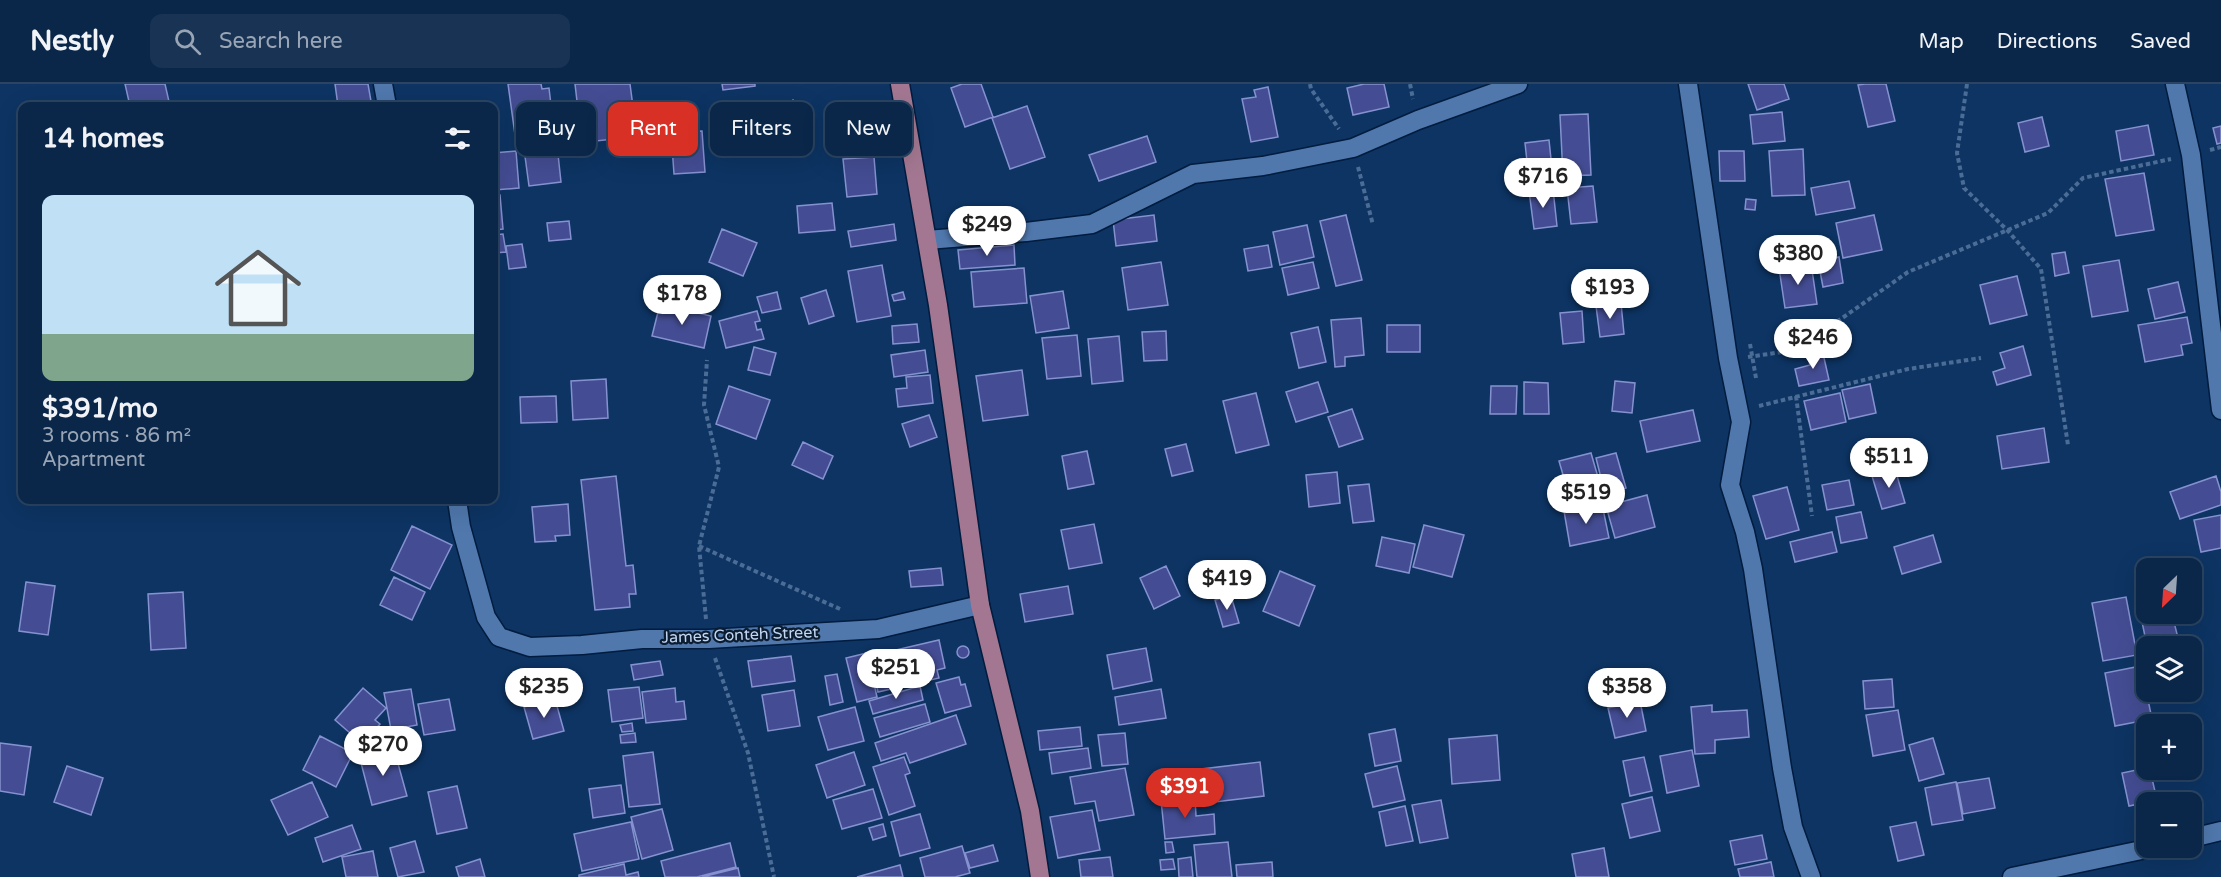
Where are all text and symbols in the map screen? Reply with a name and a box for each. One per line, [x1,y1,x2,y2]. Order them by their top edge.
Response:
search box [150,14,570,68]
text: Nestly [30,24,114,58]
icon: search [171,25,204,58]
text: Search here [219,28,343,54]
text: Map [1918,29,1964,54]
text: Directions [1997,29,2097,54]
text: Saved [2130,29,2191,54]
chip: Buy [516,102,596,156]
chip: Rent [608,102,698,156]
chip: Filters [710,102,813,156]
chip: New [825,102,912,156]
icon: filters [441,122,474,155]
text: 14 homes [42,123,164,154]
pin: $716 [1507,158,1579,209]
text: $716 [1518,165,1568,189]
pin: $249 [951,206,1023,257]
text: $249 [962,213,1012,237]
icon: home [204,234,312,342]
pin: $380 [1762,235,1834,286]
text: $380 [1773,242,1823,266]
pin: $193 [1574,269,1646,320]
pin: $178 [646,275,718,326]
text: $193 [1585,276,1635,300]
text: $178 [657,282,707,306]
pin: $246 [1777,319,1849,370]
text: $246 [1788,326,1838,350]
text: $391/mo [42,393,158,424]
text: 3 rooms · 86 m² [42,424,191,448]
pin: $511 [1853,438,1925,489]
text: $511 [1864,445,1914,469]
text: Apartment [42,448,145,472]
pin: $519 [1550,474,1622,525]
text: $519 [1561,481,1611,505]
north arrow [2136,558,2202,624]
map controls [2136,558,2202,858]
pin: $419 [1191,560,1263,611]
text: $419 [1202,567,1252,591]
street label: James Conteh Street [661,622,819,648]
button: layers [2136,636,2202,702]
pin: $251 [860,649,932,700]
text: $251 [871,656,921,680]
pin: $235 [508,668,580,719]
pin: $358 [1591,668,1663,719]
text: $235 [519,675,569,699]
text: $358 [1602,675,1652,699]
button: + [2136,714,2202,780]
pin: $270 [347,726,419,777]
text: $270 [358,733,408,757]
pin: $391 [1149,768,1221,819]
text: $391 [1160,775,1210,799]
button: − [2136,792,2202,858]

